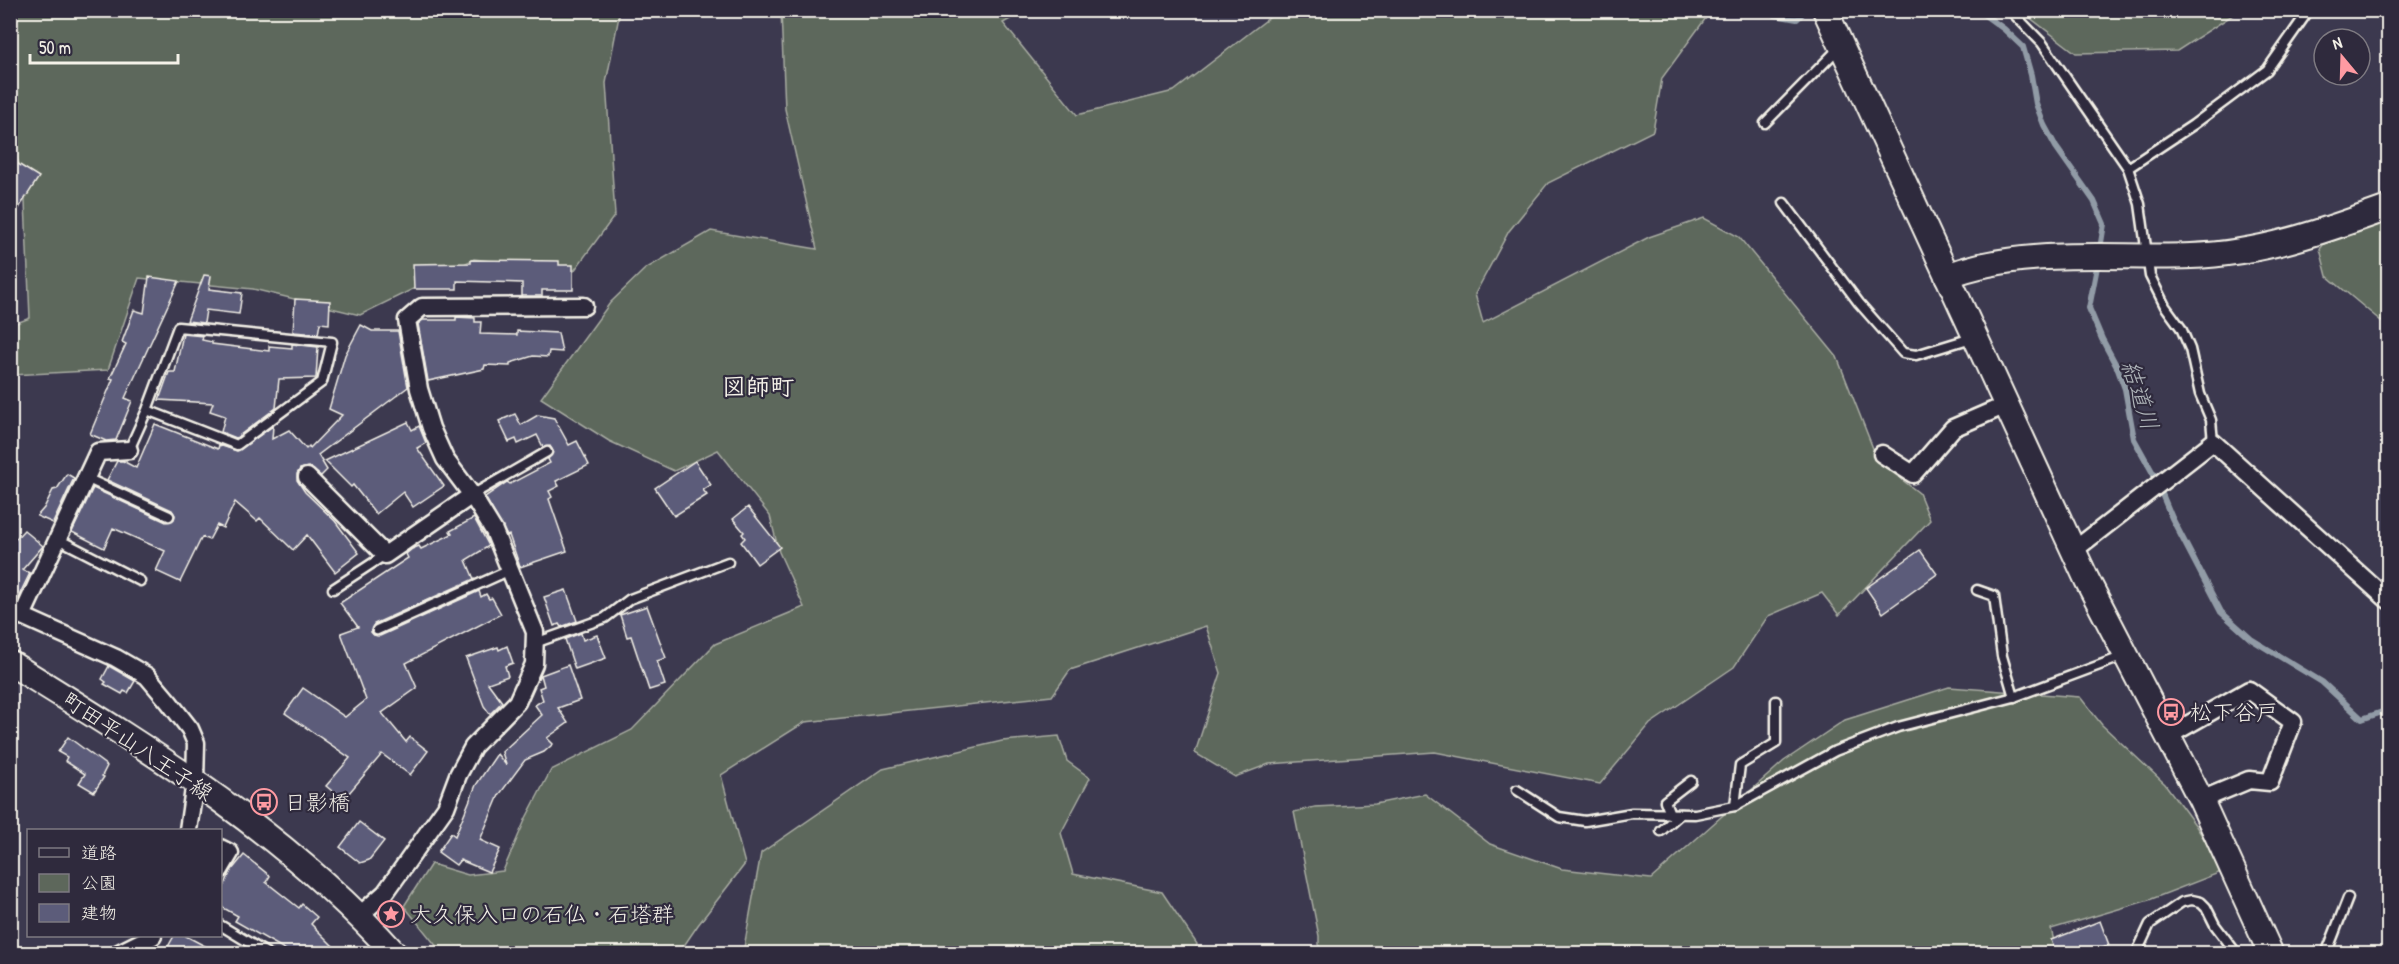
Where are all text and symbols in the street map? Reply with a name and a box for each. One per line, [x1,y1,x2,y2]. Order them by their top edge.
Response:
scale bar [30,27,178,65]
north arrow [2312,27,2372,87]
text: N [2330,31,2345,55]
text: 50 m [39,35,71,60]
water label: 結道川 [2115,356,2167,434]
district label: 図師町 [722,370,794,402]
street label: 町田平山八王子線 [57,684,219,808]
bus stop icon: 松下谷戸 [2156,697,2186,727]
place label: 松下谷戸 [2190,697,2278,727]
bus stop icon: 日影橋 [249,787,279,817]
place label: 日影橋 [284,787,350,817]
legend [27,829,222,937]
text: 道路 [81,840,117,865]
text: 公園 [81,870,117,895]
place icon: 大久保入口の石仏・石塔群 [376,899,406,929]
place label: 大久保入口の石仏・石塔群 [410,899,674,929]
text: 建物 [81,900,117,925]

